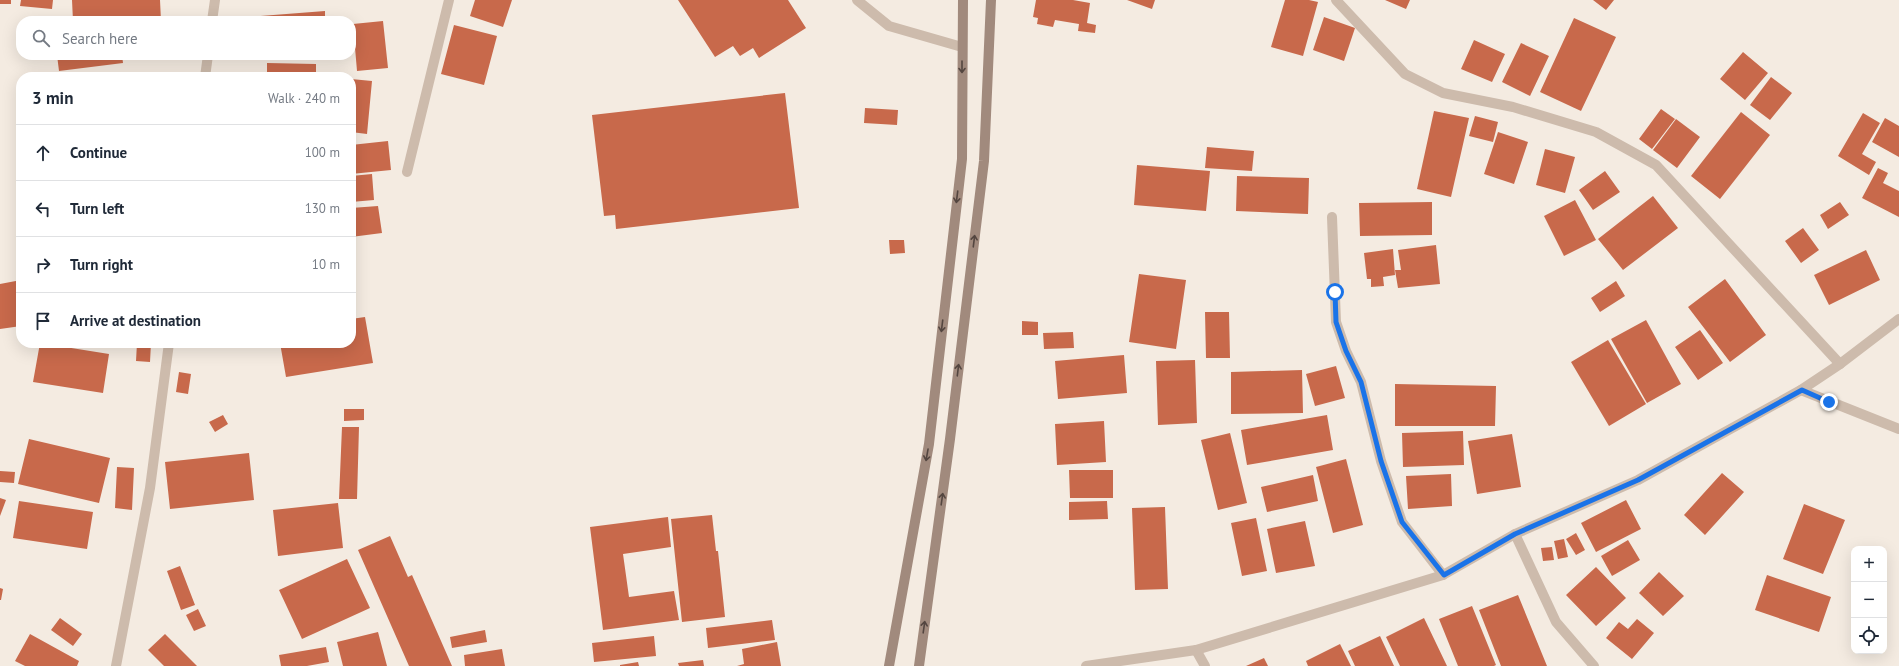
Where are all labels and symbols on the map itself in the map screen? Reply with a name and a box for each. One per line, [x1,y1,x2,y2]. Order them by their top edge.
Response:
one-way arrow [958,60,966,73]
one-way arrow [954,190,961,203]
one-way arrow [970,235,978,248]
route start [1326,283,1344,301]
one-way arrow [939,319,946,332]
one-way arrow [954,364,962,377]
route end [1820,393,1838,411]
one-way arrow [923,448,931,461]
one-way arrow [938,492,945,505]
one-way arrow [920,621,928,634]

